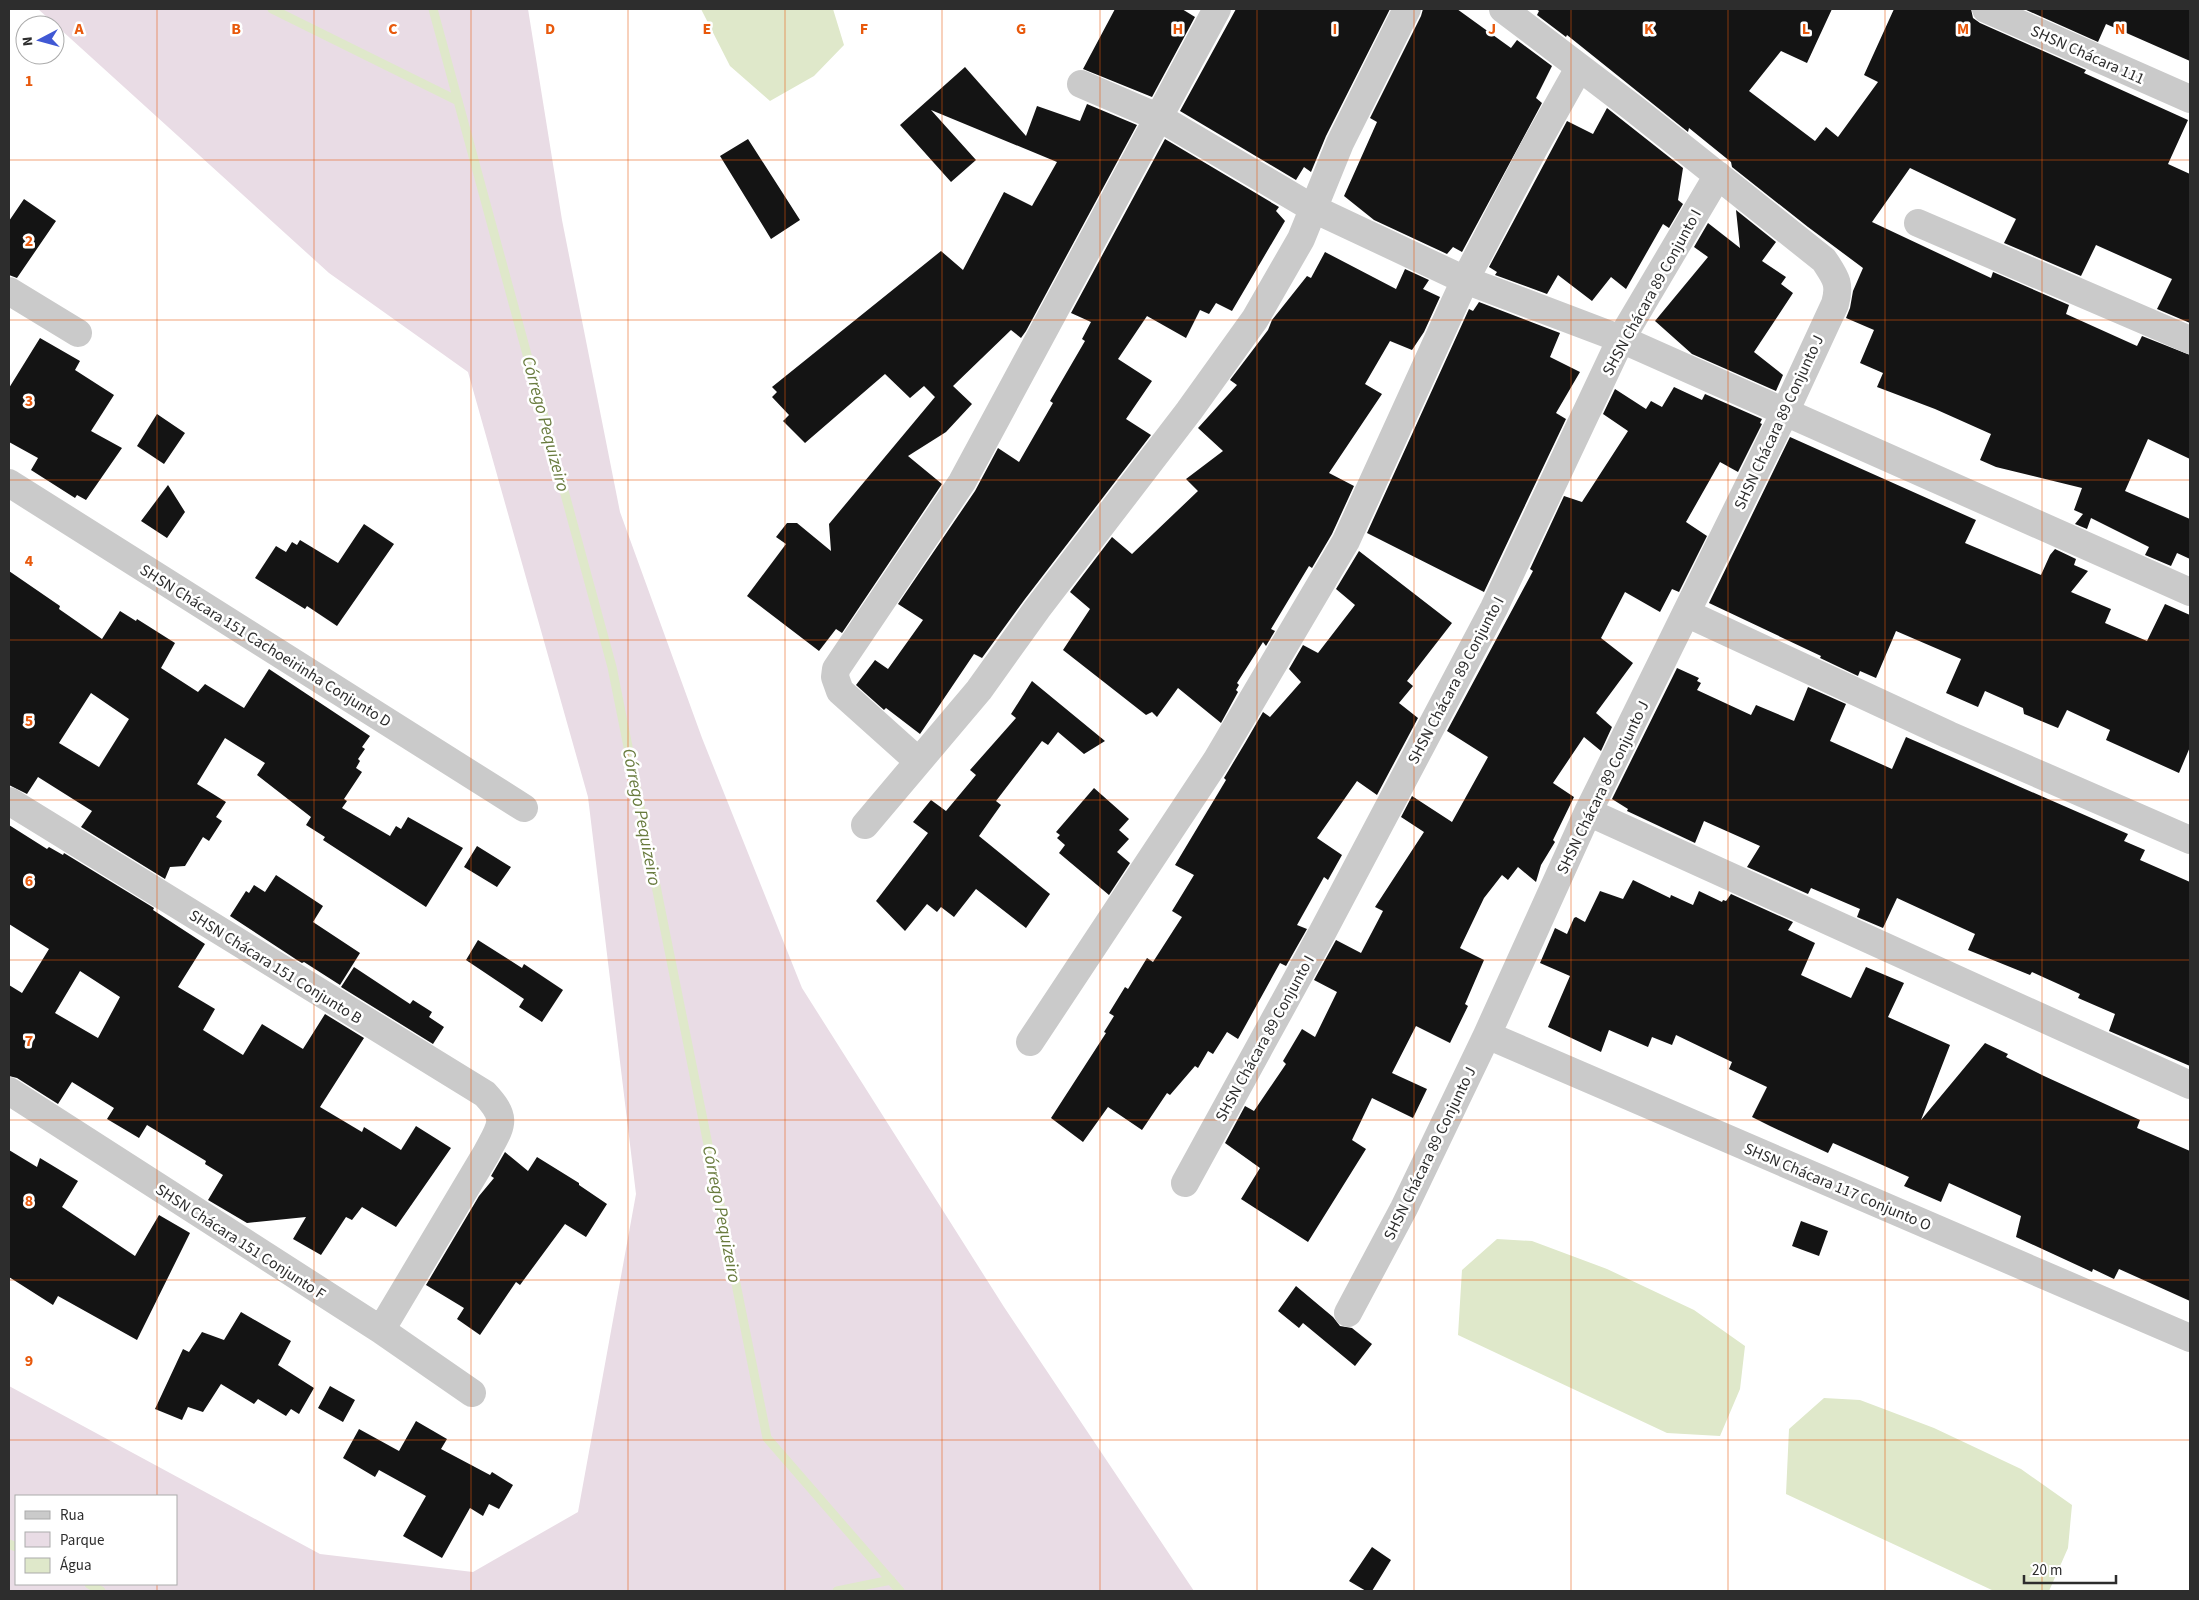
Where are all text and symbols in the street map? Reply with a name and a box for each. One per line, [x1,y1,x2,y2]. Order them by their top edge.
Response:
north arrow [15,15,65,65]
text: A [73,18,84,40]
text: B [231,18,241,40]
text: C [388,18,398,40]
text: D [545,18,555,40]
text: E [703,18,711,40]
text: F [860,18,868,40]
text: G [1016,18,1026,40]
text: H [1173,18,1183,40]
text: I [1333,18,1337,40]
text: J [1488,18,1496,40]
text: K [1644,18,1654,40]
text: L [1802,18,1810,40]
text: M [1957,18,1969,40]
street label: SHSN Chácara 111 [2028,20,2148,88]
text: N [18,36,38,47]
text: 1 [25,70,33,92]
street label: SHSN Chácara 89 Conjunto I [1597,205,1707,380]
text: 2 [25,230,33,252]
street label: SHSN Chácara 89 Conjunto J [1729,331,1829,513]
water label: Córrego Pequizeiro [515,354,576,495]
text: 3 [25,390,33,412]
text: 4 [25,550,34,572]
street label: SHSN Chácara 151 Cachoeirinha Conjunto D [136,559,395,733]
street label: SHSN Chácara 89 Conjunto I [1402,593,1509,768]
street label: SHSN Chácara 89 Conjunto J [1551,697,1655,878]
text: 5 [25,710,33,732]
water label: Córrego Pequizeiro [616,746,667,888]
text: 6 [25,870,33,892]
street label: SHSN Chácara 151 Conjunto B [185,904,366,1029]
street label: SHSN Chácara 89 Conjunto I [1210,951,1320,1126]
text: 7 [25,1030,33,1052]
street label: SHSN Chácara 89 Conjunto J [1378,1063,1482,1244]
street label: SHSN Chácara 117 Conjunto O [1741,1137,1935,1236]
water label: Córrego Pequizeiro [696,1143,747,1285]
street label: SHSN Chácara 151 Conjunto F [151,1179,330,1305]
text: 8 [25,1190,33,1212]
text: 9 [25,1350,33,1372]
legend [15,1495,178,1585]
text: Rua [60,1505,84,1526]
text: Parque [60,1530,104,1551]
scale bar [2024,1552,2116,1584]
text: Água [60,1555,91,1576]
text: 20 m [2032,1560,2062,1581]

